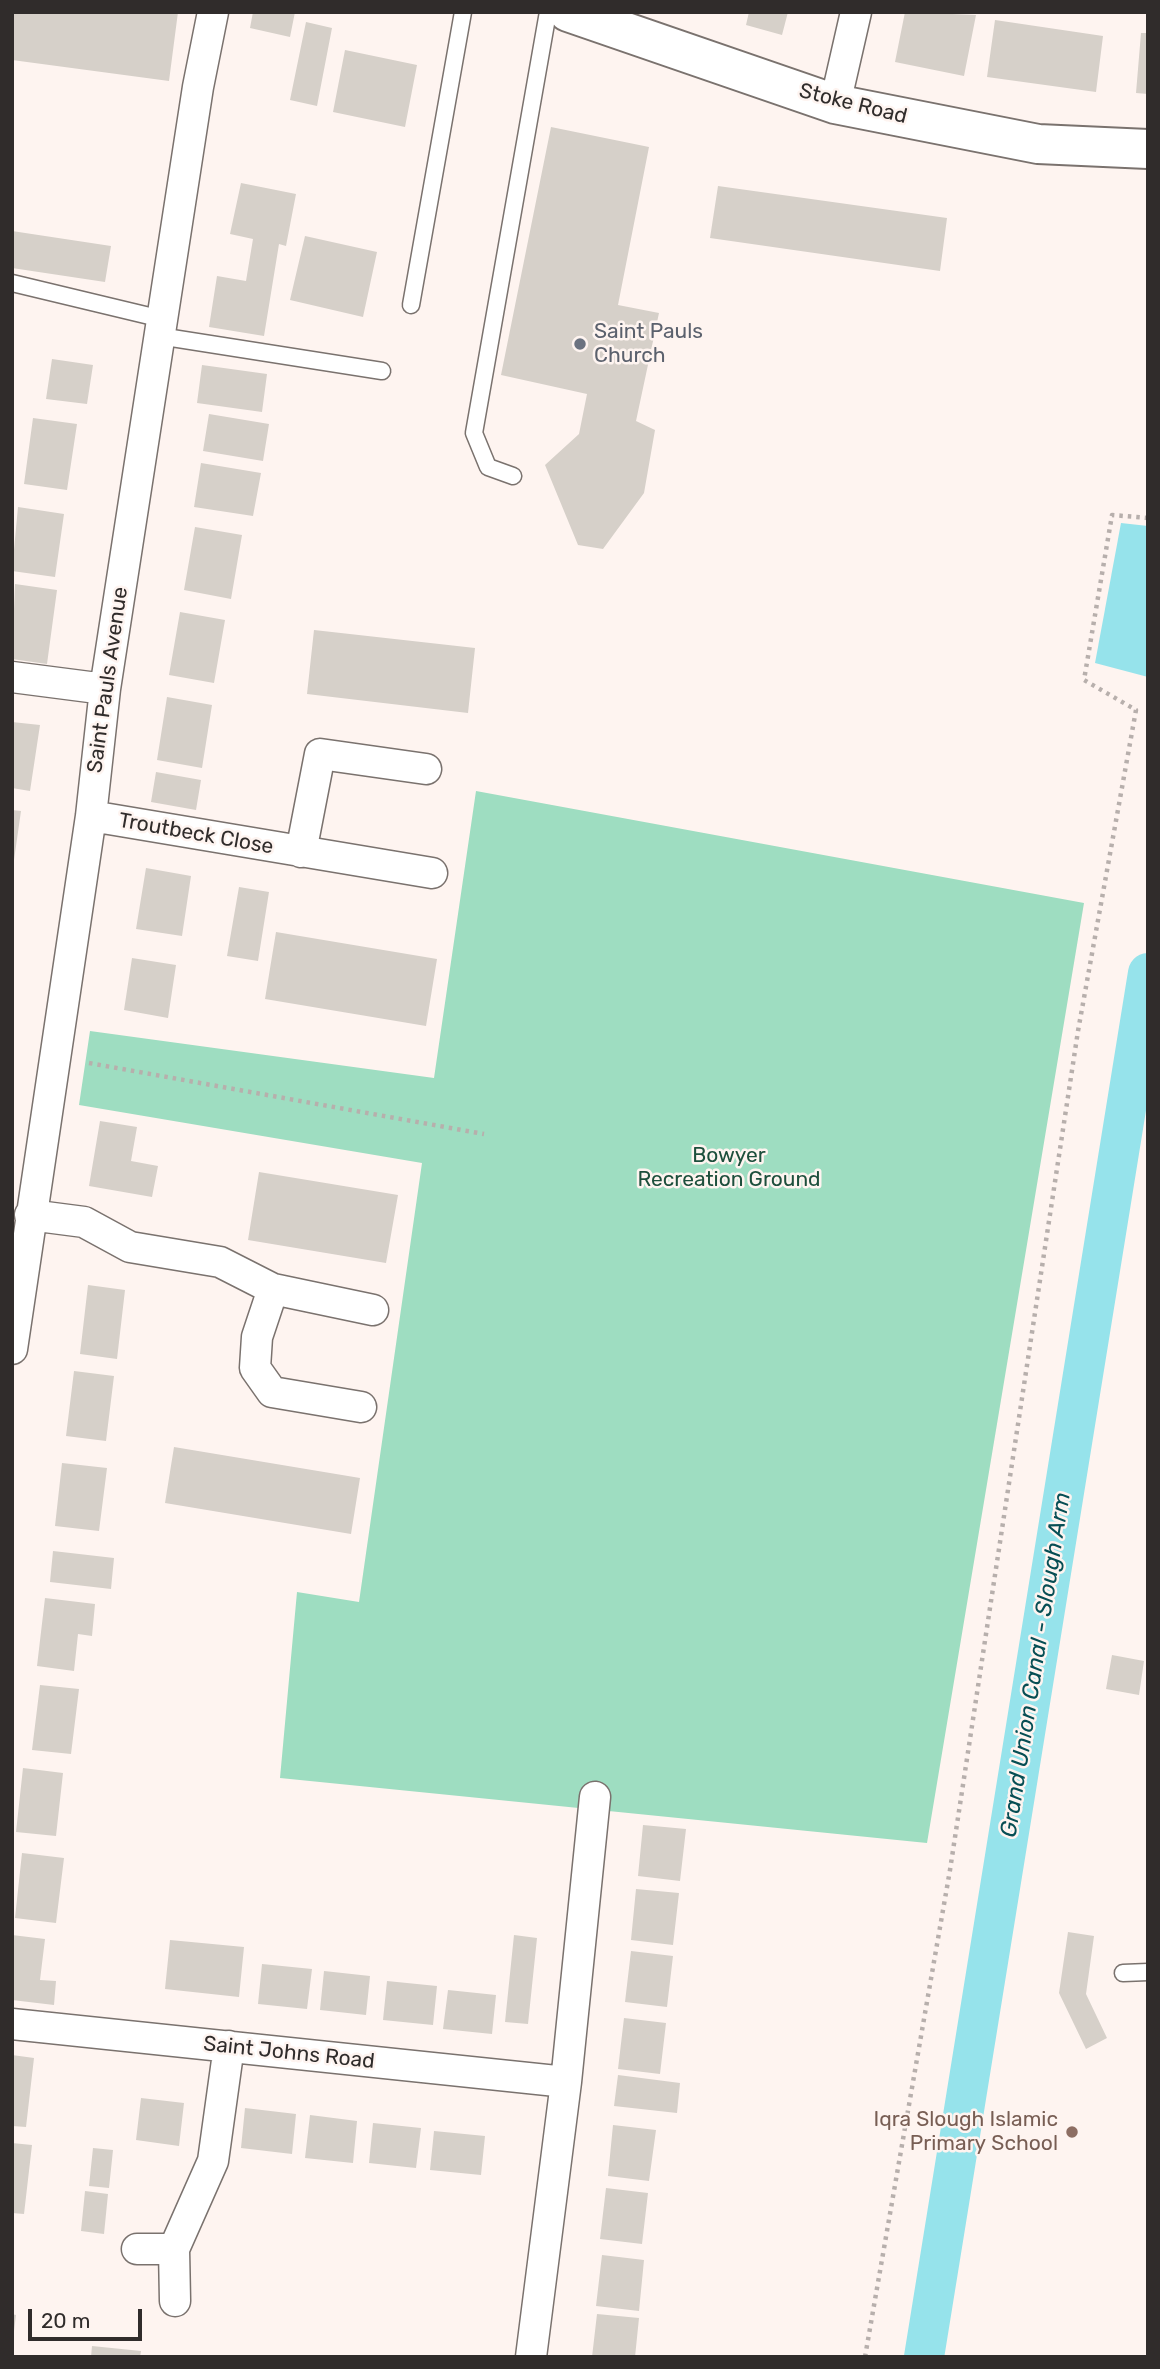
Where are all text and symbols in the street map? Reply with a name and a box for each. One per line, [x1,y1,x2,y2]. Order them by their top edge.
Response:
street label: Stoke Road [796,78,910,130]
place label: Saint Pauls Church [594,319,703,369]
marker: Saint Pauls Church [572,336,588,352]
street label: Saint Pauls Avenue [82,585,134,775]
street label: Troutbeck Close [117,808,275,860]
park label: Bowyer Recreation Ground [637,1143,821,1193]
water label: Grand Union Canal - Slough Arm [995,1490,1077,1840]
street label: Saint Johns Road [202,2031,376,2075]
place label: Iqra Slough Islamic Primary School [873,2107,1058,2157]
marker: Iqra Slough Islamic Primary School [1064,2124,1080,2140]
scale bar [32,2296,145,2340]
text: 20 m [41,2308,90,2333]

